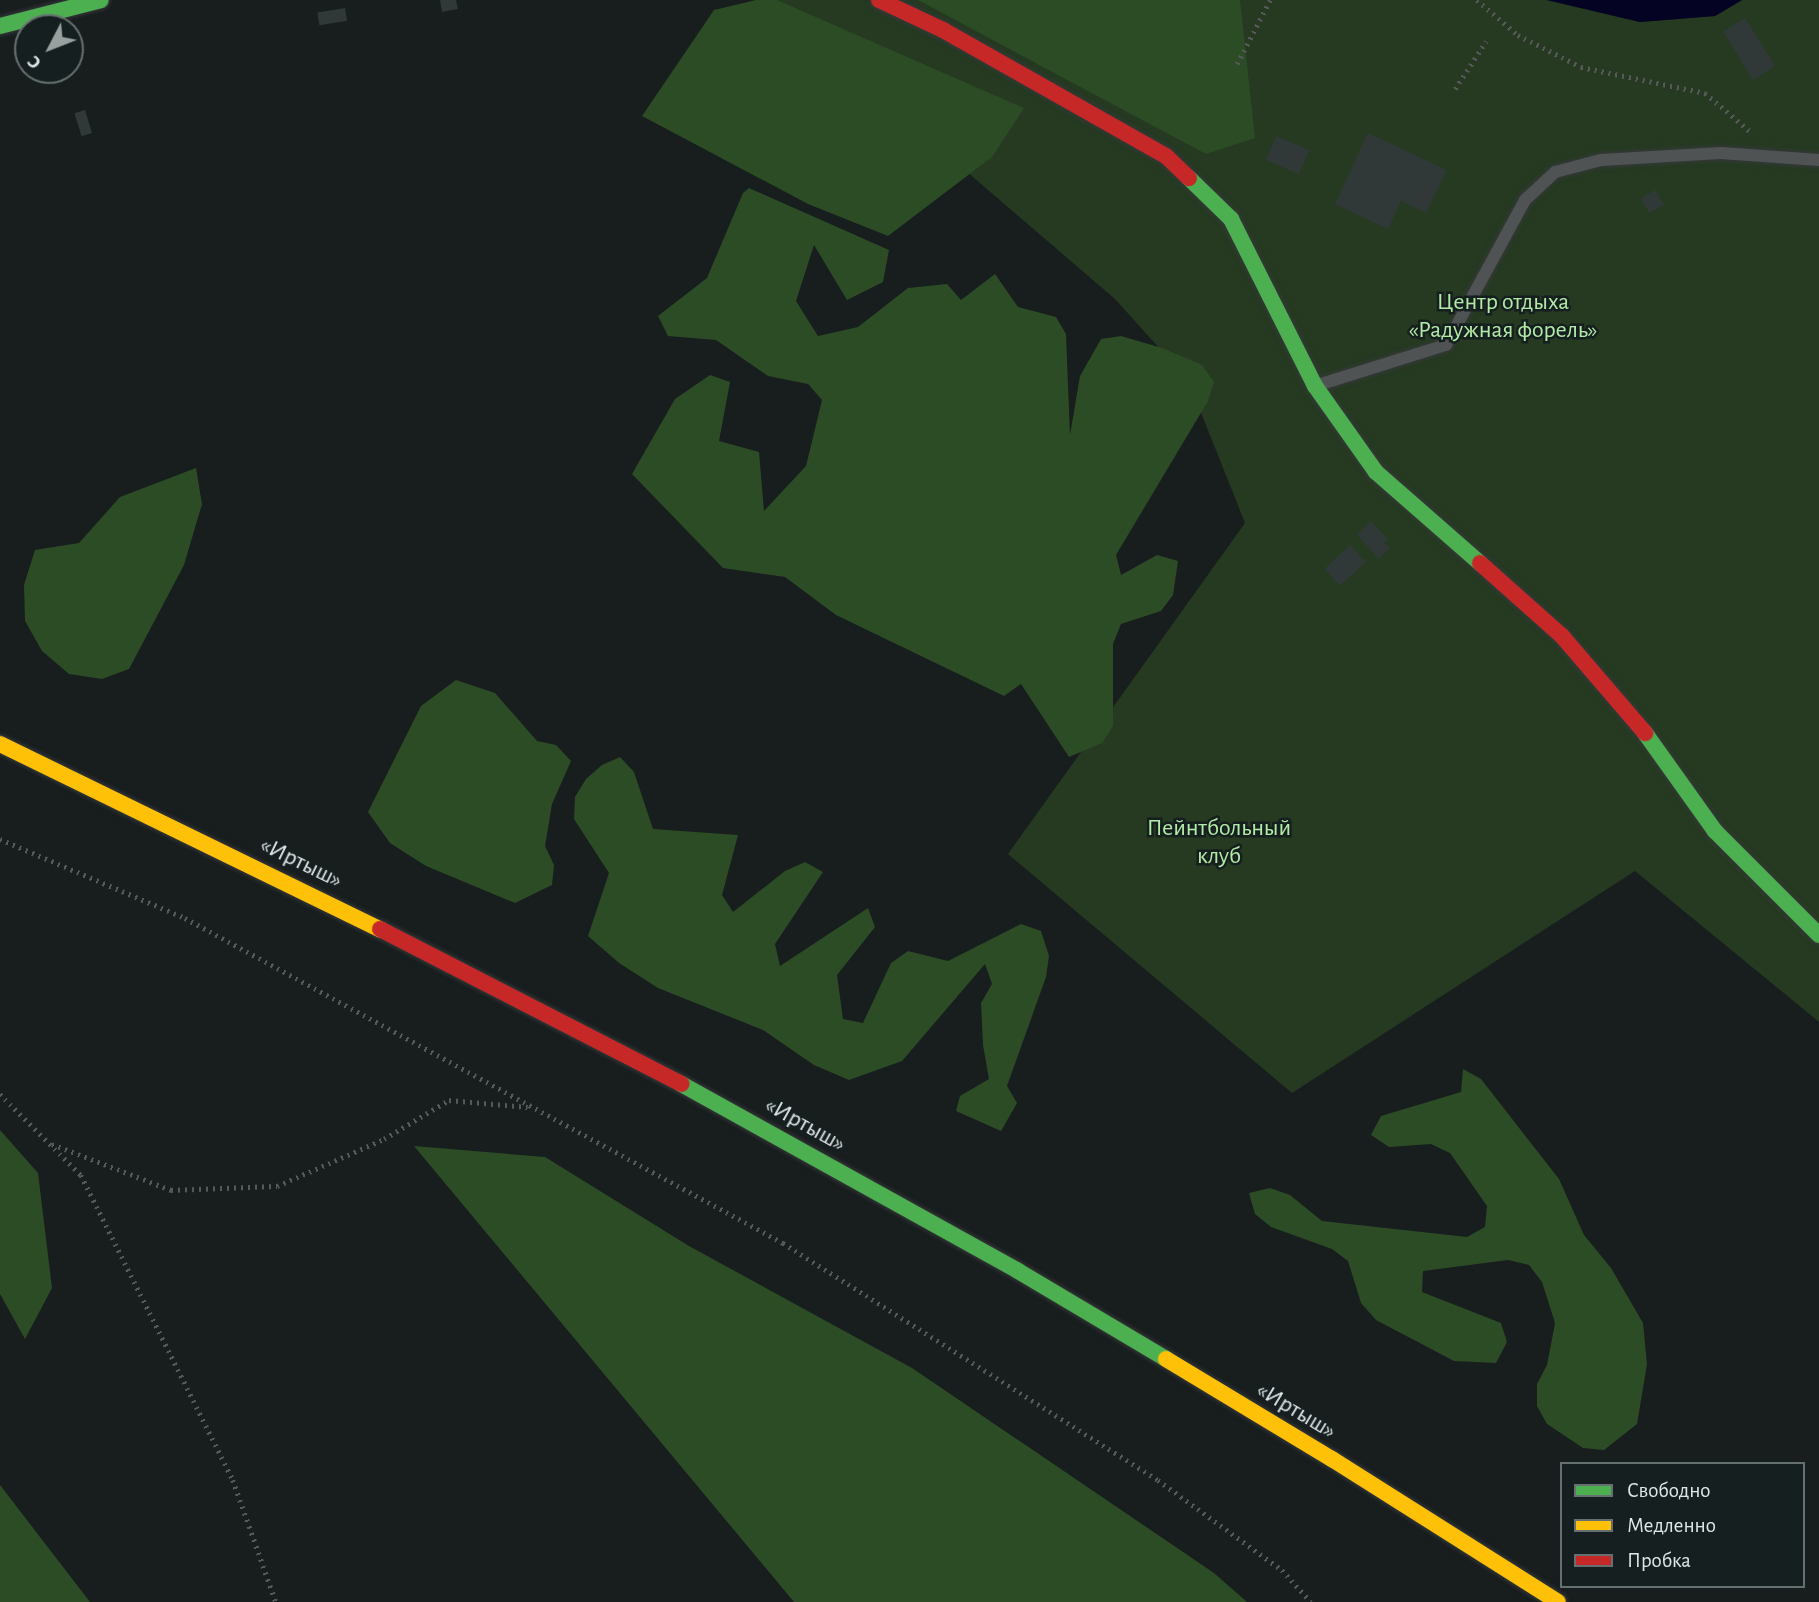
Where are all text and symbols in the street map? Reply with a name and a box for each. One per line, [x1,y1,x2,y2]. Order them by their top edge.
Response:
north arrow [14,14,84,84]
text: С [24,52,45,72]
park label: Центр отдыха «Радужная форель» [1409,289,1597,345]
park label: Пейнтбольный клуб [1147,815,1291,871]
street label: «Иртыш» [255,831,347,895]
street label: «Иртыш» [759,1091,851,1159]
street label: «Иртыш» [1251,1376,1341,1446]
legend [1560,1462,1805,1588]
text: Свободно [1627,1480,1711,1501]
text: Медленно [1627,1515,1716,1536]
text: Пробка [1627,1550,1691,1571]

